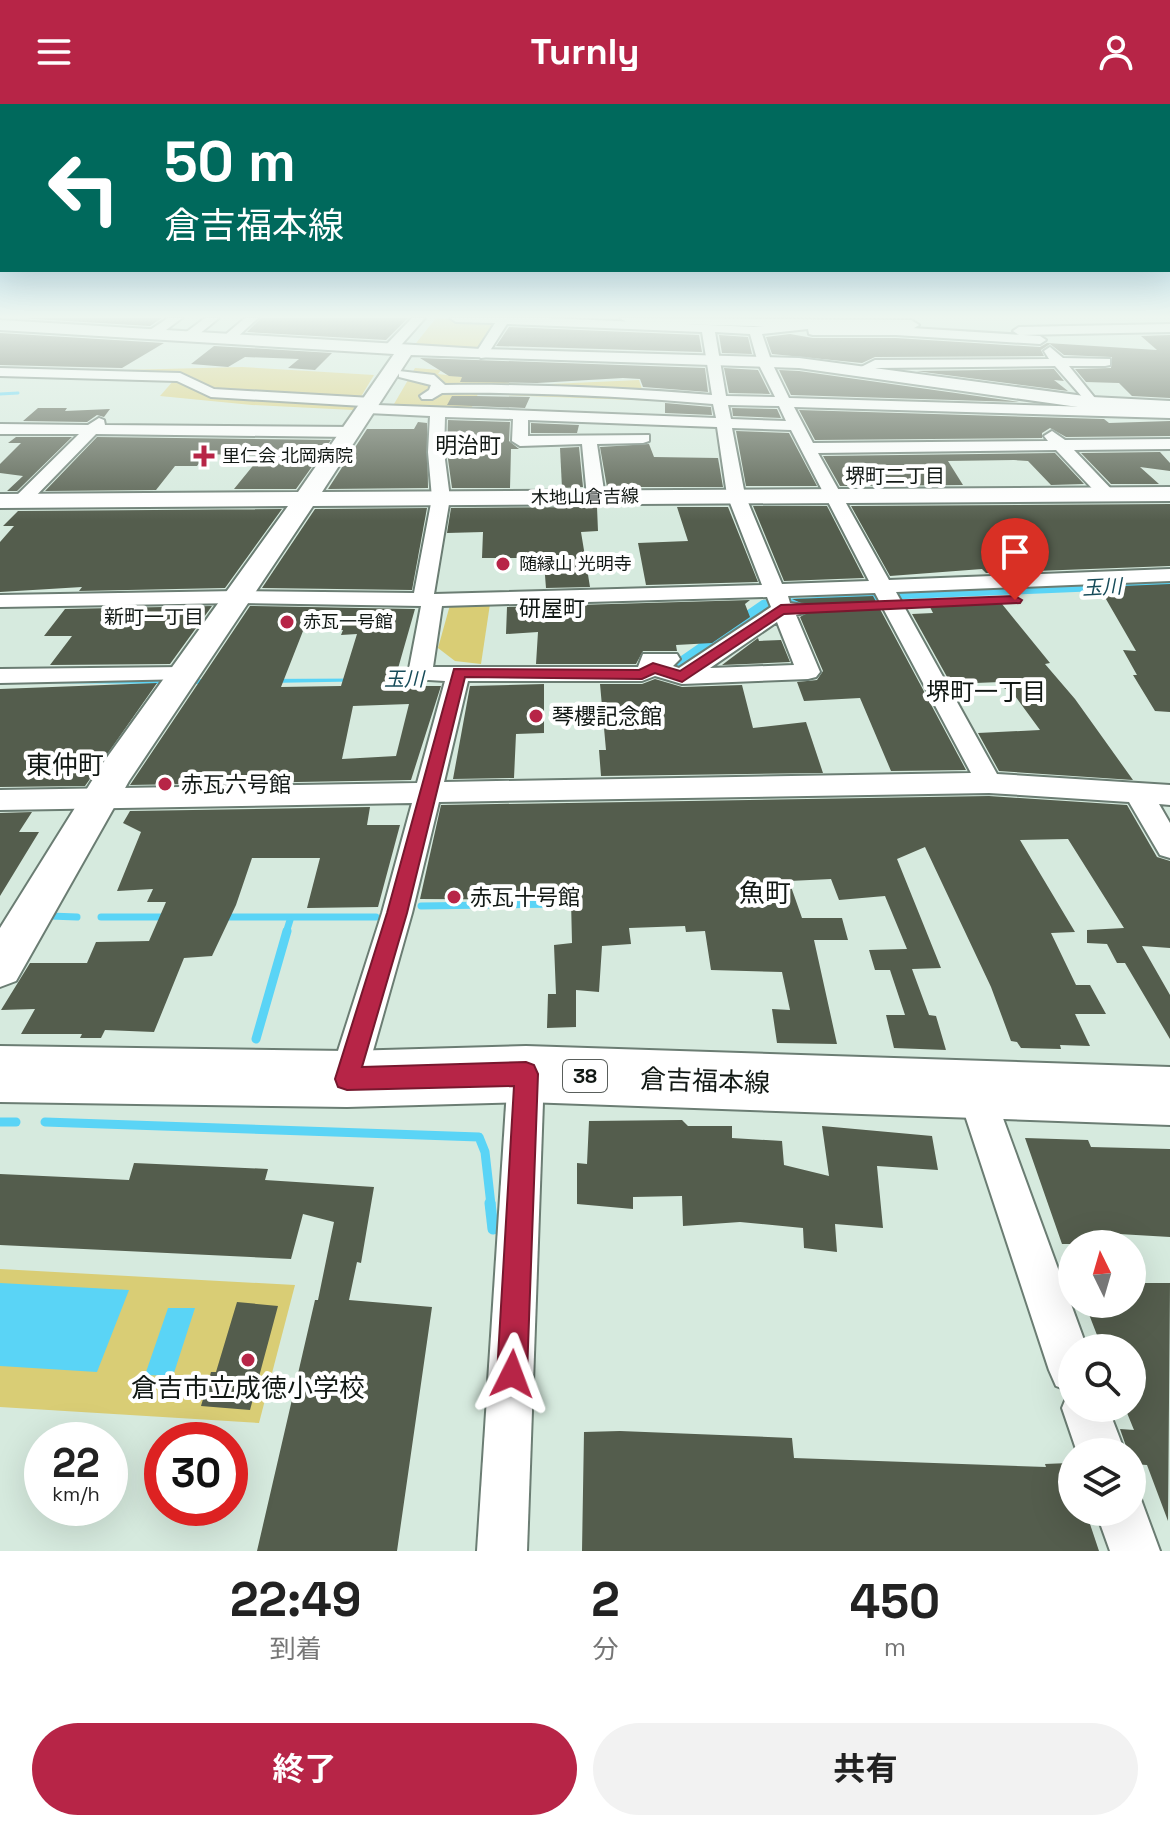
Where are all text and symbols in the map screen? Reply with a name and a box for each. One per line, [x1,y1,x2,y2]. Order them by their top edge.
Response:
text: Turnly [531,29,639,75]
icon: menu [32,30,76,74]
icon: person [1094,30,1138,74]
text: 50 m [164,126,296,197]
icon: left [32,136,136,240]
text: 倉吉福本線 [164,203,344,249]
district label: 明治町 [435,431,501,459]
place label: 里仁会 北岡病院 [222,444,353,467]
marker: 里仁会 北岡病院 [193,445,215,467]
district label: 堺町二丁目 [845,463,945,489]
street label: 木地山倉吉線 [531,484,639,509]
pin [981,518,1049,600]
icon: arrive [993,530,1037,574]
place label: 随縁山 光明寺 [519,552,632,575]
marker: 随縁山 光明寺 [494,555,512,573]
water label: 玉川 [1081,573,1125,601]
district label: 研屋町 [519,594,585,622]
district label: 新町一丁目 [104,604,204,630]
place label: 赤瓦一号館 [303,610,393,633]
marker: 赤瓦一号館 [278,613,296,631]
water label: 玉川 [384,666,426,692]
district label: 堺町一丁目 [926,676,1046,707]
place label: 琴櫻記念館 [552,702,662,730]
marker: 琴櫻記念館 [527,707,545,725]
district label: 東仲町 [26,748,104,782]
place label: 赤瓦六号館 [181,770,291,798]
marker: 赤瓦六号館 [156,775,174,793]
district label: 魚町 [739,876,791,910]
place label: 赤瓦十号館 [470,883,580,911]
marker: 赤瓦十号館 [445,888,463,906]
road number: 38 [563,1060,607,1092]
street label: 倉吉福本線 [639,1062,771,1100]
north arrow [1058,1230,1146,1318]
map controls [1058,1230,1146,1526]
position arrow [470,1332,554,1416]
button: search [1058,1334,1146,1422]
marker: 倉吉市立成徳小学校 [239,1351,257,1369]
place label: 倉吉市立成徳小学校 [131,1371,365,1405]
speed limit sign: 30 [144,1422,248,1526]
text: 22 [52,1438,100,1489]
button: layers [1058,1438,1146,1526]
text: km/h [52,1481,100,1507]
text: 22:49 [230,1569,361,1630]
text: 2 [591,1569,620,1630]
text: 450 [850,1571,940,1632]
text: m [884,1630,906,1664]
text: 到着 [270,1632,322,1666]
text: 分 [593,1632,619,1666]
button: 終了 [32,1723,577,1815]
button: 共有 [593,1723,1138,1815]

